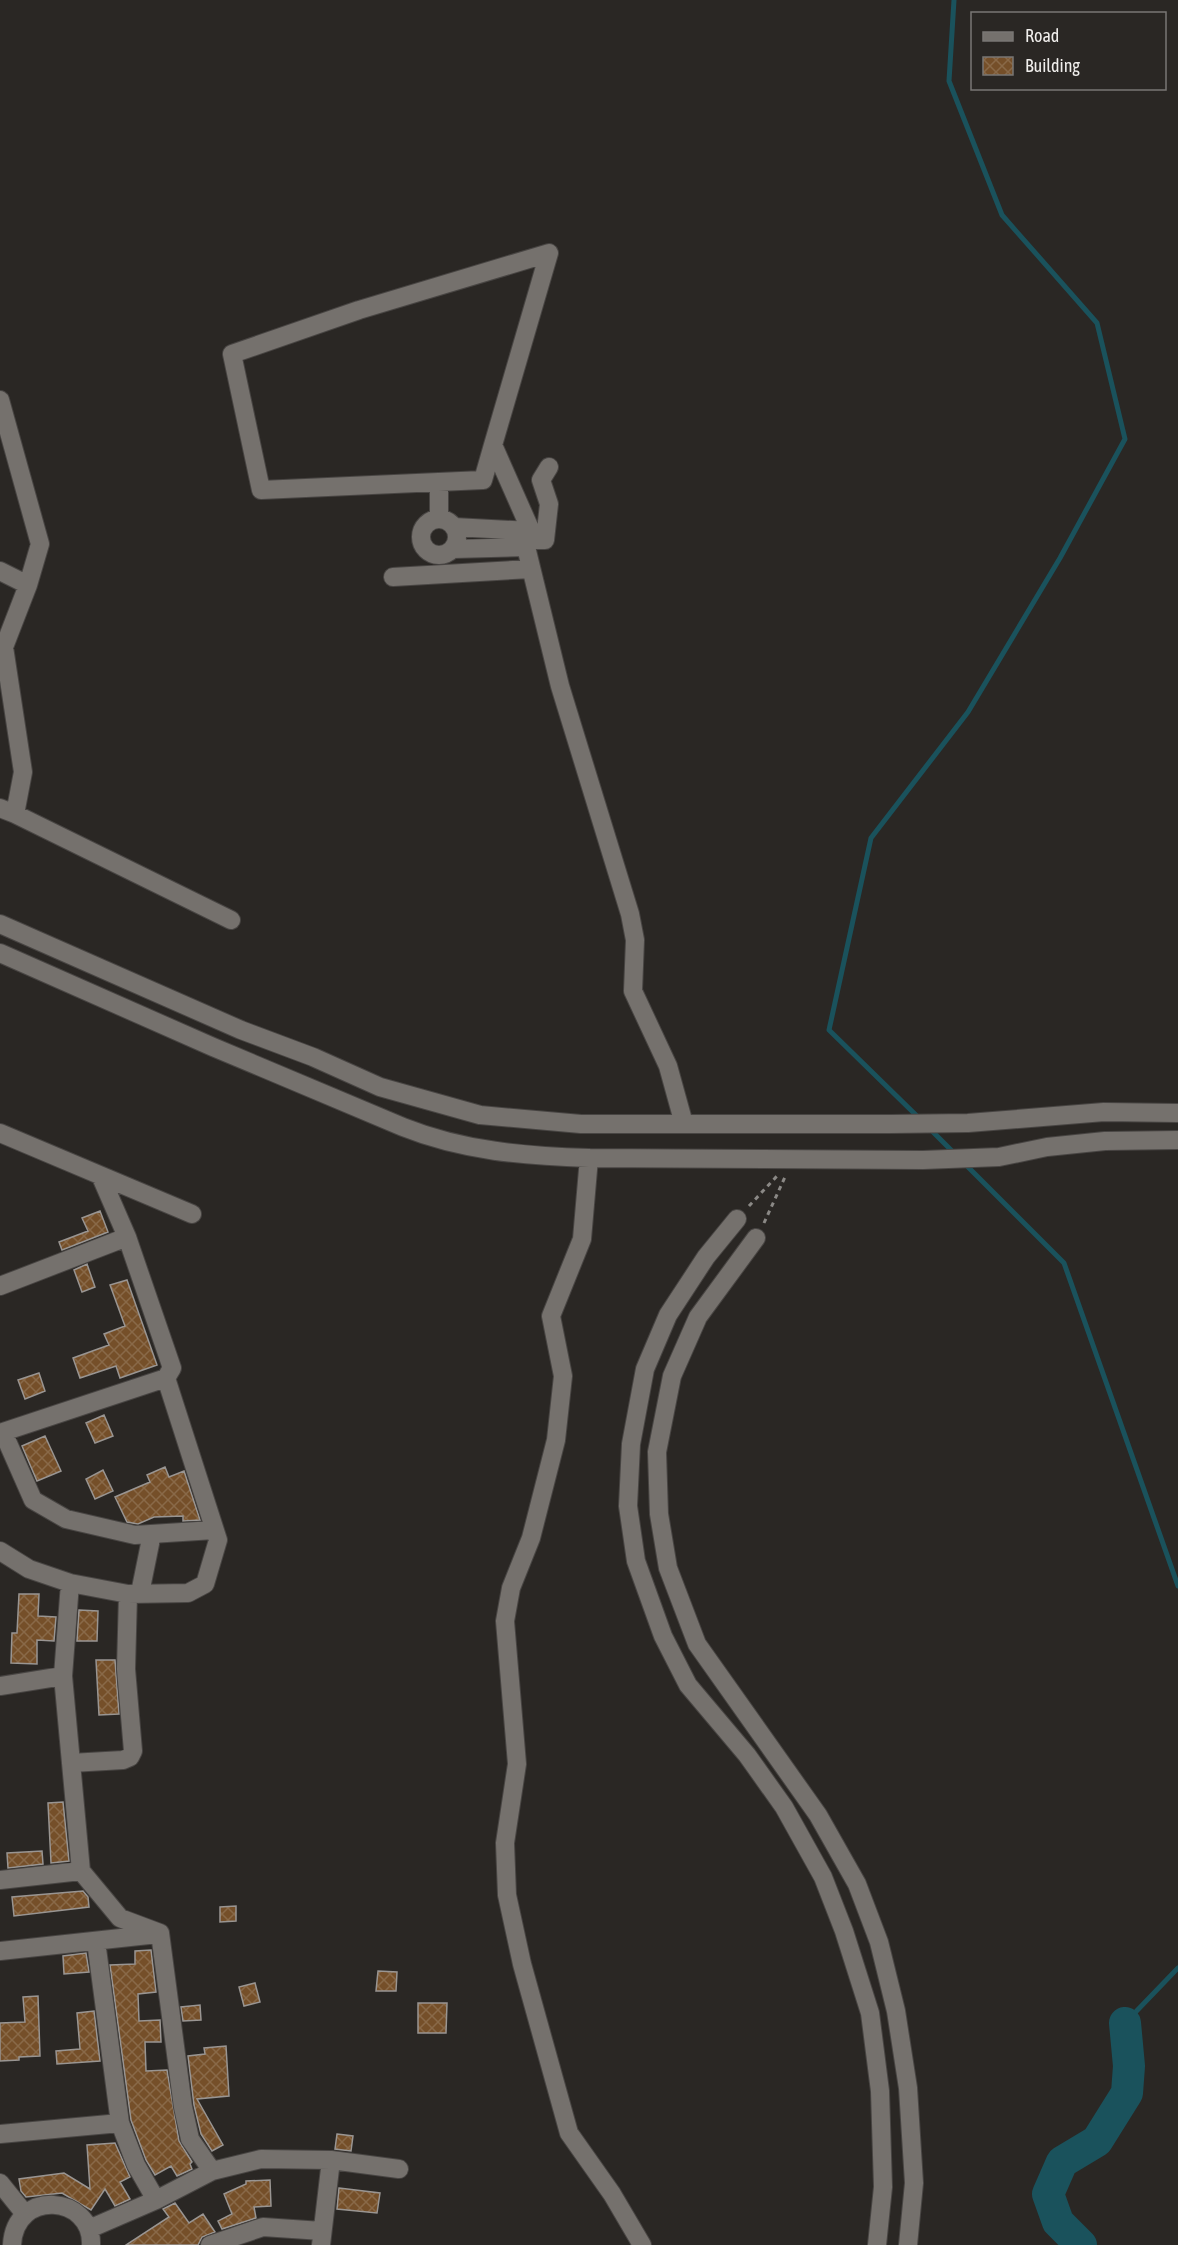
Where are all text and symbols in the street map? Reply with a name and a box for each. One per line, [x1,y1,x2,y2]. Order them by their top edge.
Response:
legend [971,12,1166,90]
text: Road [1025,25,1059,46]
text: Building [1025,55,1080,76]

